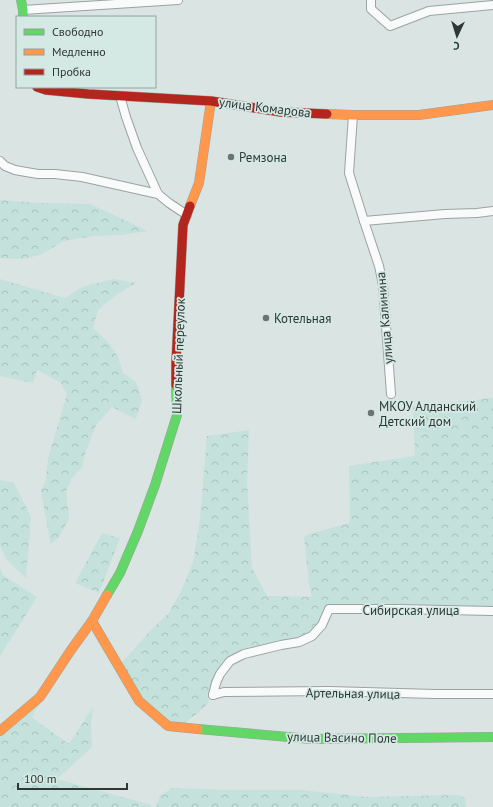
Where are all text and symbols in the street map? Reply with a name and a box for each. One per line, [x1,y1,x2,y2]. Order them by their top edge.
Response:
legend [16,16,156,88]
north arrow [437,16,477,56]
text: Свободно [52,24,103,39]
text: С [453,39,460,53]
text: Медленно [52,44,106,59]
text: Пробка [52,64,91,79]
street label: улица Комарова [218,93,312,122]
place label: Ремзона [239,149,287,166]
marker: Ремзона [226,152,236,162]
street label: улица Калинина [372,271,397,365]
street label: Школьный переулок [168,297,189,414]
place label: Котельная [274,310,331,327]
marker: Котельная [261,313,271,323]
place label: МКОУ Алданский Детский дом [379,398,476,430]
marker: МКОУ Алданский Детский дом [366,408,376,418]
street label: Сибирская улица [363,602,459,619]
street label: Артельная улица [306,684,400,703]
street label: улица Васино Поле [287,728,397,747]
scale bar [18,765,127,791]
text: 100 m [24,771,57,786]

